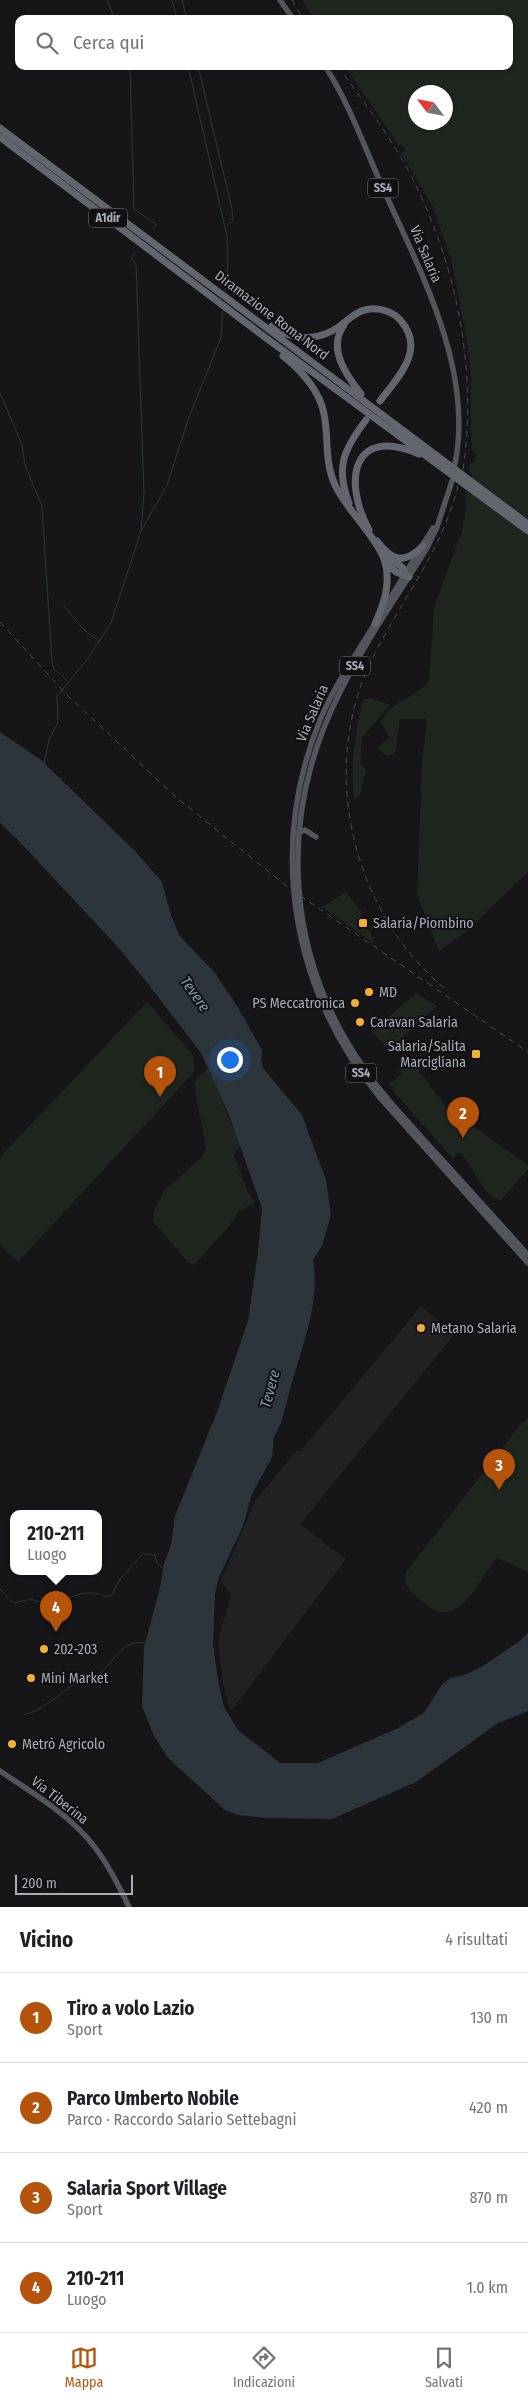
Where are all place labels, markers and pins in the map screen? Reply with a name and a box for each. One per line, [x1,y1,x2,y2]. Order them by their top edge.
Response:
place label: Salaria/Piombino [373,915,474,932]
marker: Salaria/Piombino [357,917,369,929]
place label: MD [379,984,397,1001]
marker: MD [363,986,375,998]
place label: PS Meccatronica [252,995,345,1012]
marker: PS Meccatronica [349,997,361,1009]
place label: Caravan Salaria [370,1014,458,1031]
marker: Caravan Salaria [354,1016,366,1028]
place label: Salaria/Salita Marcigliana [388,1038,466,1071]
marker: Salaria/Salita Marcigliana [470,1048,482,1060]
pin: 1 [144,1056,176,1097]
pin: 2 [447,1097,479,1138]
place label: Metano Salaria [431,1320,517,1337]
marker: Metano Salaria [415,1322,427,1334]
pin: 3 [483,1449,515,1490]
pin: 4 [40,1591,72,1632]
place label: 202-203 [54,1641,97,1658]
marker: 202-203 [38,1643,50,1655]
place label: Mini Market [41,1670,109,1687]
marker: Mini Market [25,1672,37,1684]
place label: Metrò Agricolo [22,1736,105,1753]
marker: Metrò Agricolo [6,1738,18,1750]

